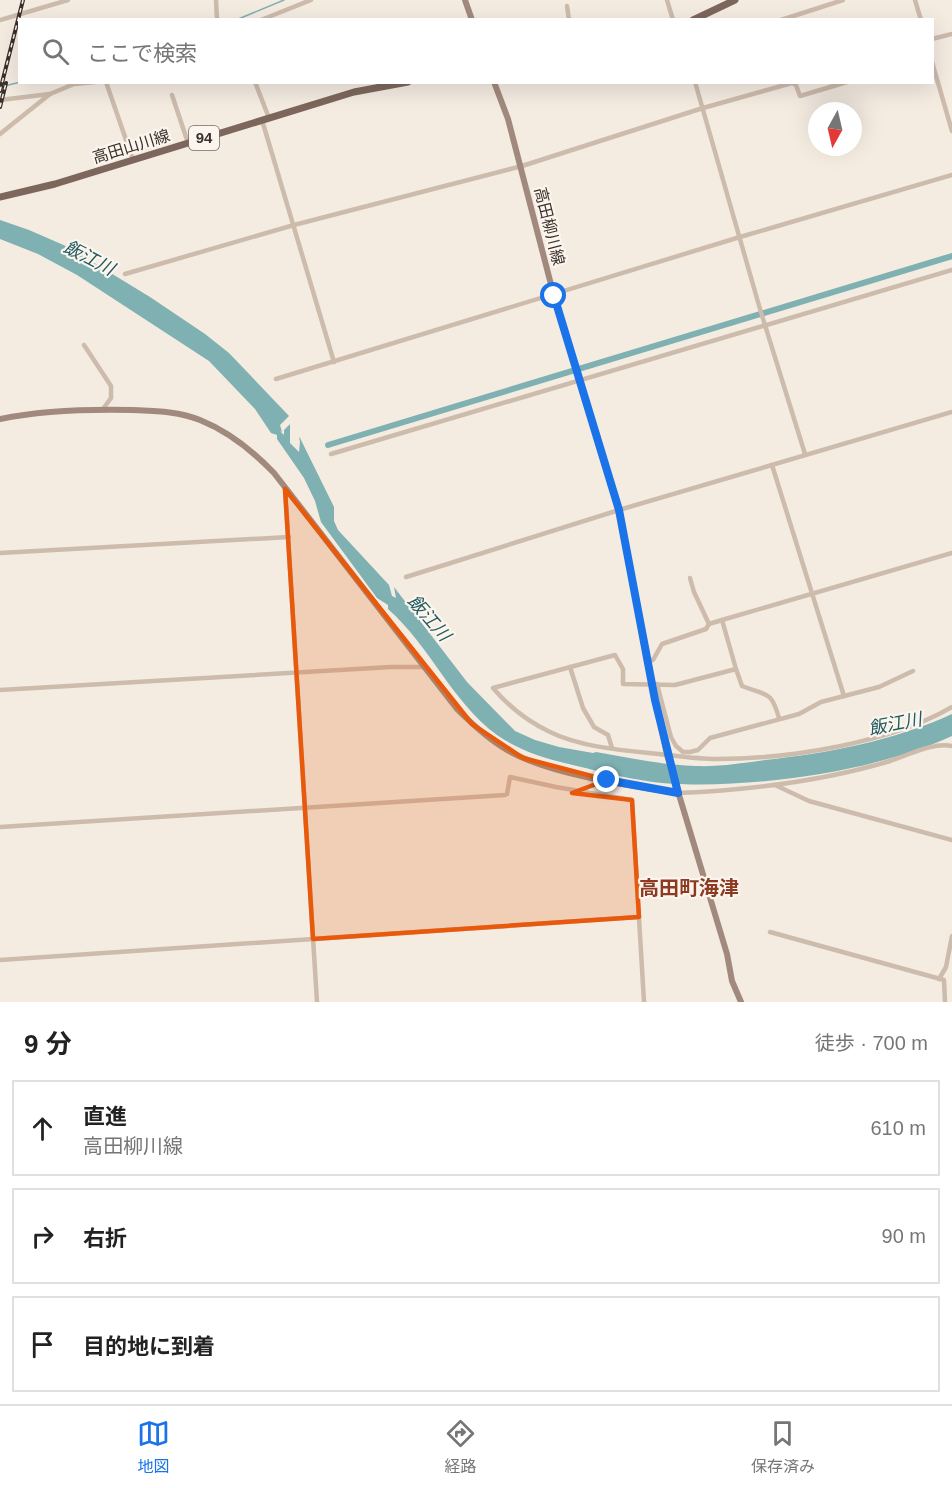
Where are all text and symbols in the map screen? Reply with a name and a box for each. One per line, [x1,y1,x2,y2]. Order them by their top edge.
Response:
search box [18,18,934,84]
icon: search [39,35,72,68]
text: ここで検索 [87,41,197,66]
north arrow [808,102,862,156]
road number: 94 [189,126,219,150]
street label: 高田山川線 [90,127,172,166]
street label: 高田柳川線 [532,185,567,267]
water label: 飯江川 [60,237,119,280]
route start [540,282,566,308]
water label: 飯江川 [404,591,456,646]
water label: 飯江川 [867,709,925,739]
route end [593,766,619,792]
district label: 高田町海津 [639,877,739,899]
text: 9 分 [24,1029,72,1059]
text: 徒歩 · 700 m [815,1032,928,1054]
text: 直進 [83,1104,127,1129]
icon: ahead [26,1112,59,1145]
text: 610 m [870,1117,926,1139]
text: 高田柳川線 [83,1135,183,1157]
icon: right [26,1220,59,1253]
text: 90 m [882,1225,926,1247]
text: 右折 [83,1226,127,1251]
icon: arrive [26,1328,59,1361]
text: 目的地に到着 [83,1334,215,1359]
tab: 地図 [137,1417,170,1477]
tab: 経路 [444,1417,477,1477]
tab: 保存済み [751,1417,815,1477]

